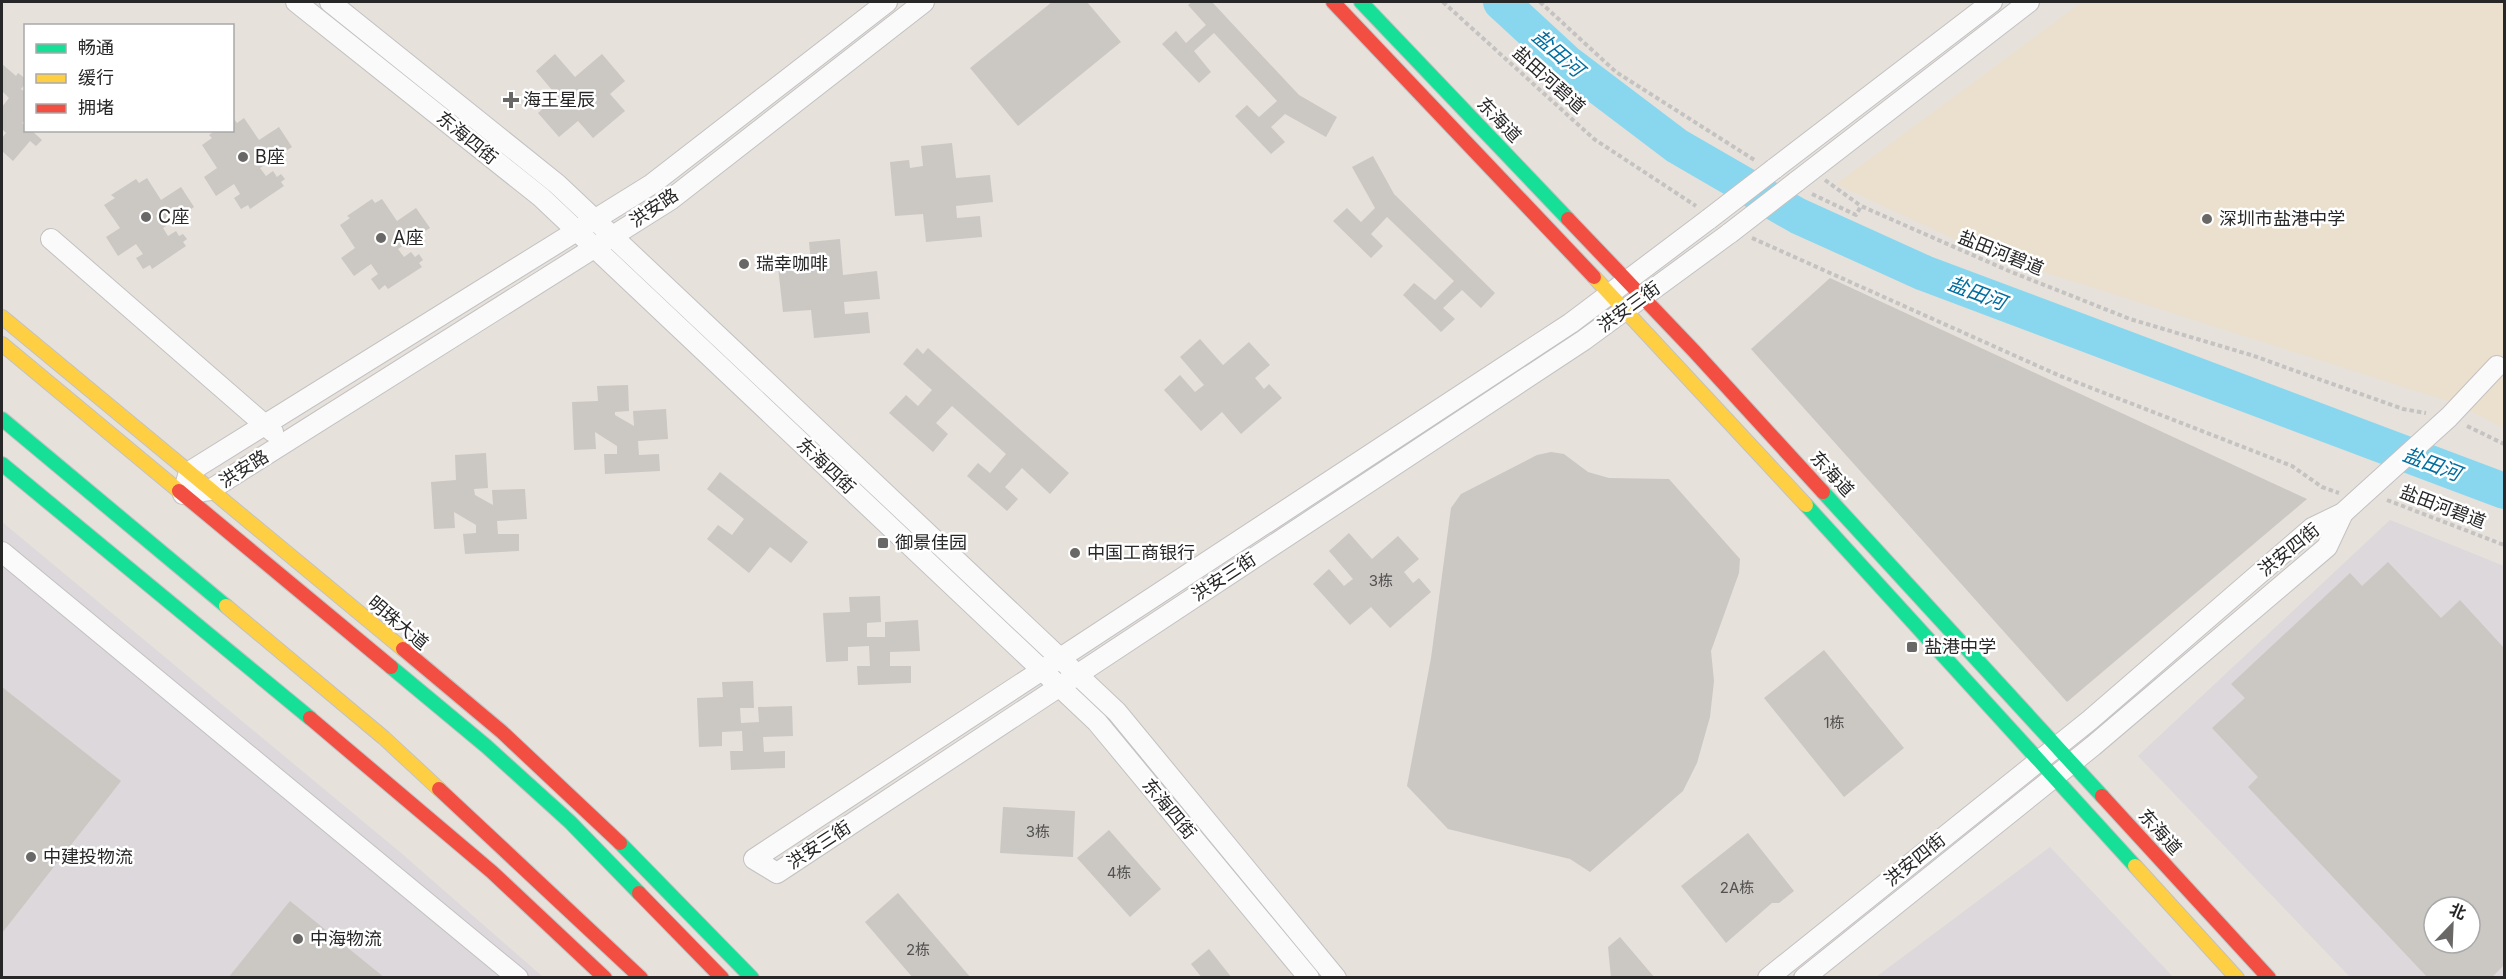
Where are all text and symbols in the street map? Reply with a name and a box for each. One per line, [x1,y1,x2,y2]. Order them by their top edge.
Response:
legend [24,24,234,132]
water label: 盐田河 [1527,24,1592,84]
text: 畅通 [78,37,114,58]
street label: 盐田河碧道 [1509,42,1590,118]
text: 缓行 [78,67,114,88]
place label: 海王星辰 [523,89,595,110]
marker: 海王星辰 [504,93,518,107]
street label: 东海道 [1473,93,1526,146]
text: 拥堵 [78,97,114,118]
street label: 东海四街 [433,107,502,168]
place label: B座 [255,146,285,167]
marker: B座 [236,150,250,164]
street label: 洪安路 [625,184,682,231]
place label: C座 [158,206,189,227]
place label: 深圳市盐港中学 [2219,208,2345,229]
marker: C座 [139,210,153,224]
marker: 深圳市盐港中学 [2200,212,2214,226]
street label: 盐田河碧道 [1956,226,2047,279]
place label: A座 [393,227,423,248]
marker: A座 [374,231,388,245]
place label: 瑞幸咖啡 [756,253,828,274]
marker: 瑞幸咖啡 [737,257,751,271]
water label: 盐田河 [1945,271,2013,316]
street label: 洪安三街 [1593,277,1664,336]
street label: 东海四街 [793,433,860,498]
water label: 盐田河 [2400,442,2468,487]
street label: 洪安路 [215,445,272,492]
street label: 东海道 [1806,447,1858,501]
street label: 盐田河碧道 [2397,481,2489,532]
street label: 洪安四街 [2254,519,2323,580]
place label: 御景佳园 [895,532,967,553]
marker: 御景佳园 [876,536,890,550]
place label: 中国工商银行 [1087,542,1195,563]
marker: 中国工商银行 [1068,546,1082,560]
street label: 洪安三街 [1188,548,1260,605]
house number: 3栋 [1369,571,1393,590]
street label: 明珠大道 [364,591,433,654]
place label: 盐港中学 [1924,636,1996,657]
marker: 盐港中学 [1905,640,1919,654]
house number: 1栋 [1823,713,1845,732]
street label: 东海四街 [1138,774,1201,843]
street label: 东海道 [2135,805,2186,859]
street label: 洪安三街 [783,816,855,873]
house number: 3栋 [1026,822,1050,841]
street label: 洪安四街 [1880,829,1949,890]
place label: 中建投物流 [43,846,133,867]
marker: 中建投物流 [24,850,38,864]
house number: 4栋 [1107,863,1131,882]
house number: 2A栋 [1720,878,1754,897]
north arrow [2422,895,2482,955]
text: 北 [2447,899,2469,924]
place label: 中海物流 [310,928,382,949]
marker: 中海物流 [291,932,305,946]
house number: 2栋 [906,940,930,959]

